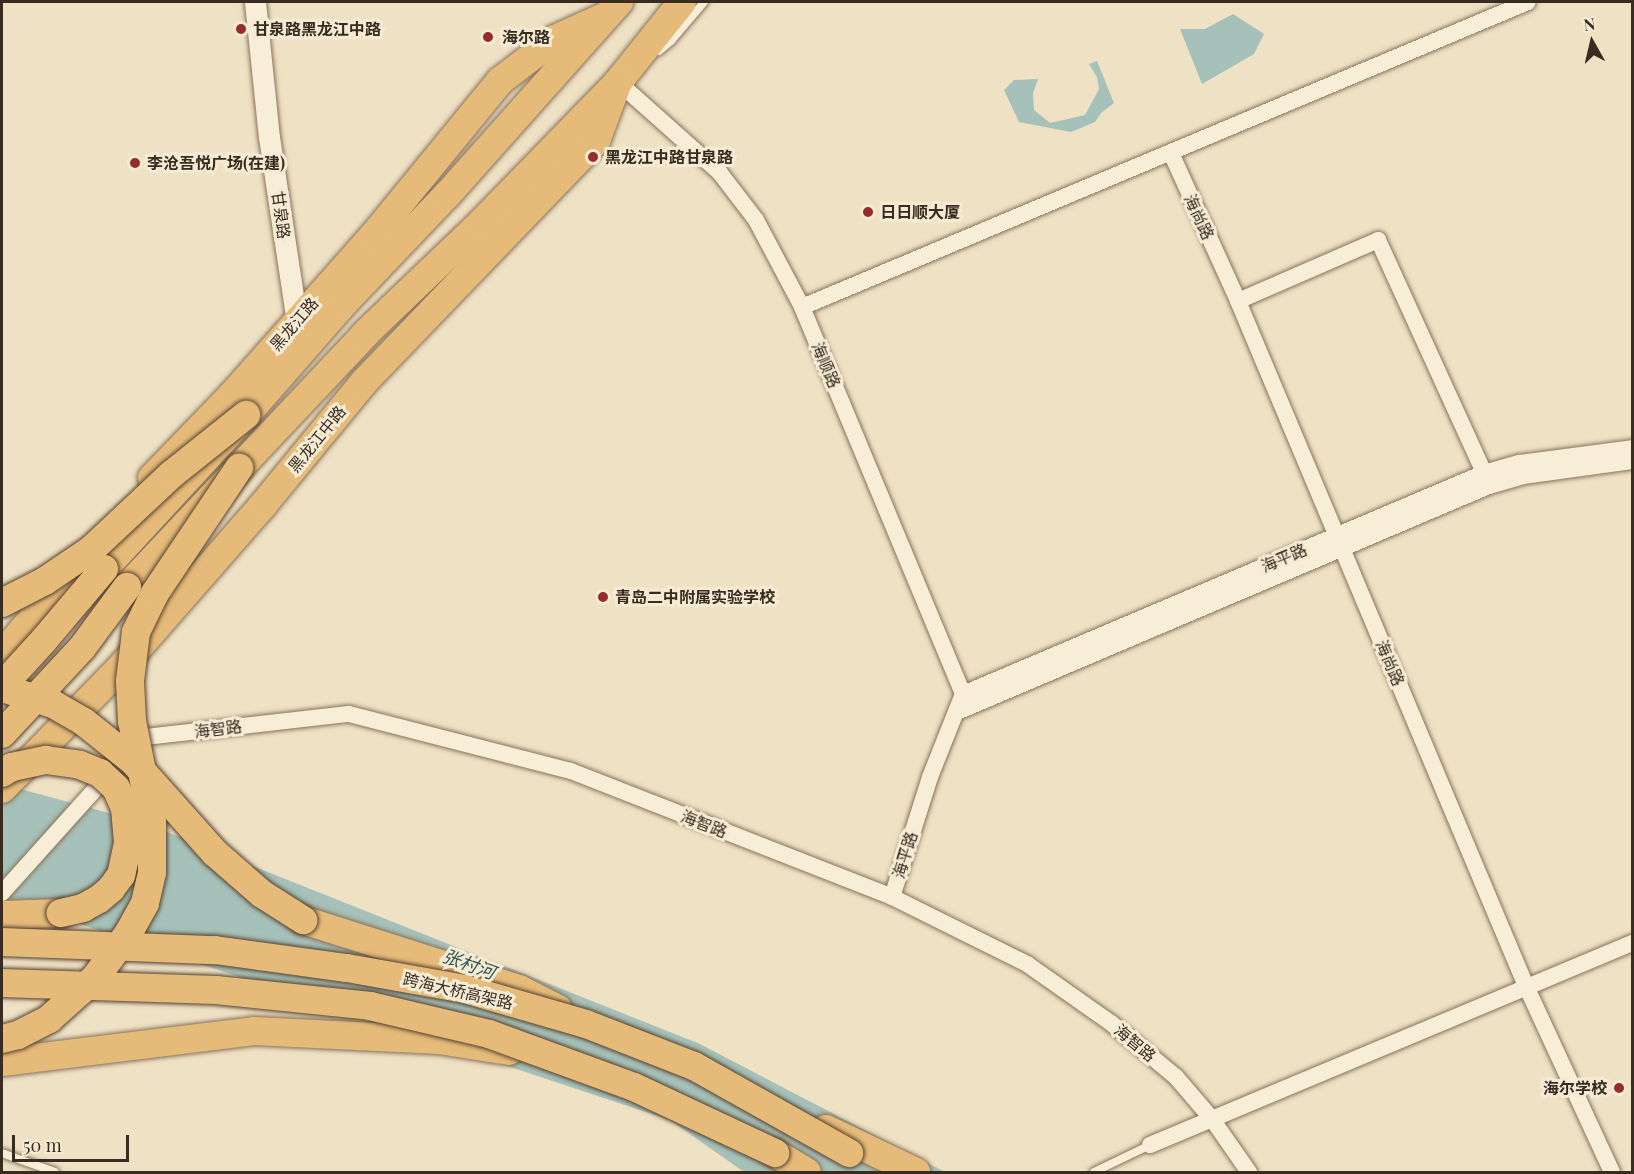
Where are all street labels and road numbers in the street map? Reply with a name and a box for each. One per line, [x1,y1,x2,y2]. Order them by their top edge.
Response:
street label: 甘泉路 [268,190,294,240]
street label: 海尚路 [1180,191,1218,243]
street label: 黑龙江路 [266,294,322,354]
street label: 海顺路 [808,339,844,391]
street label: 黑龙江中路 [284,402,350,476]
street label: 海平路 [1258,540,1310,576]
street label: 海尚路 [1372,637,1408,689]
street label: 海智路 [193,717,243,741]
street label: 海智路 [678,806,730,842]
street label: 海平路 [889,829,921,881]
street label: 跨海大桥高架路 [401,969,515,1013]
street label: 海智路 [1110,1020,1160,1066]

